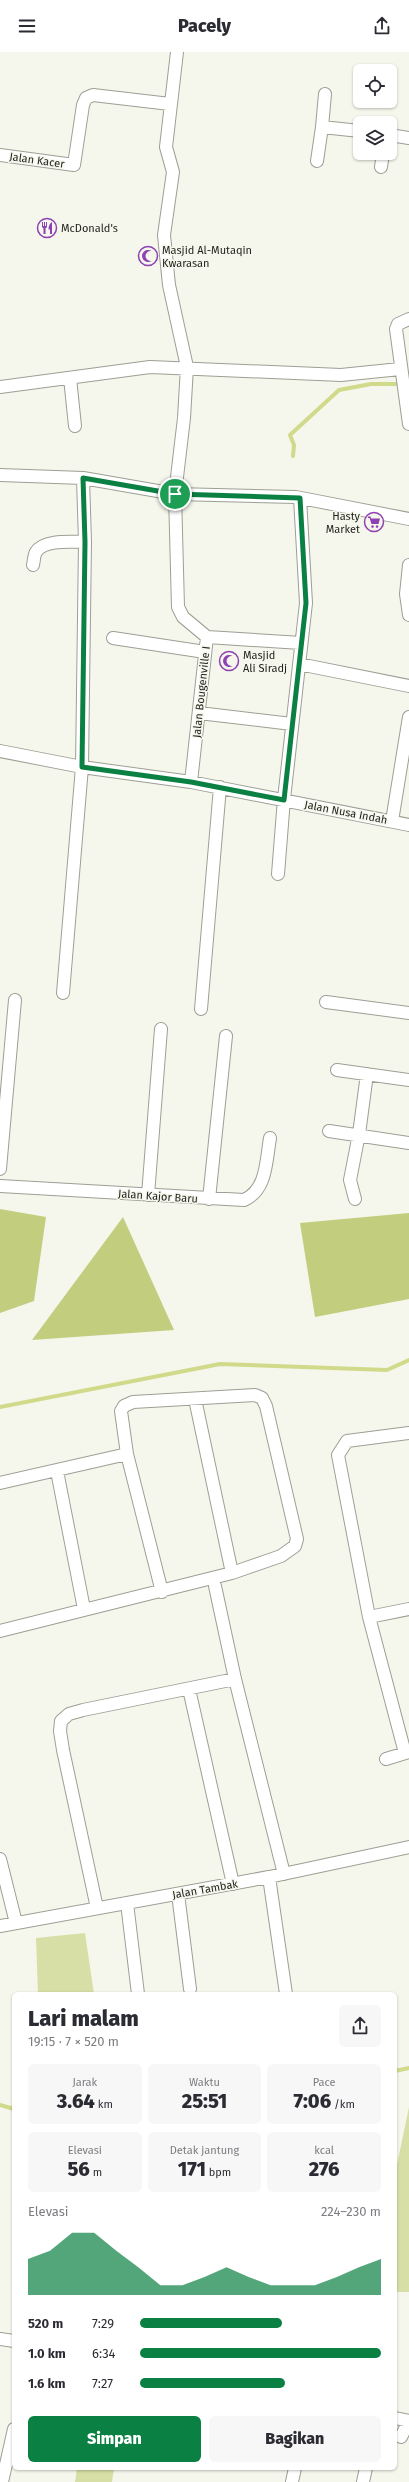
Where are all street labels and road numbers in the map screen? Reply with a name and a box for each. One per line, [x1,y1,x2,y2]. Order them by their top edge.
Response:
street label: Jalan Kacer [9,150,66,171]
street label: Jalan Bougenville I [190,646,213,739]
street label: Jalan Nusa Indah [303,798,389,827]
street label: Jalan Kajor Baru [118,1187,198,1206]
street label: Jalan Tambak [171,1877,239,1902]

